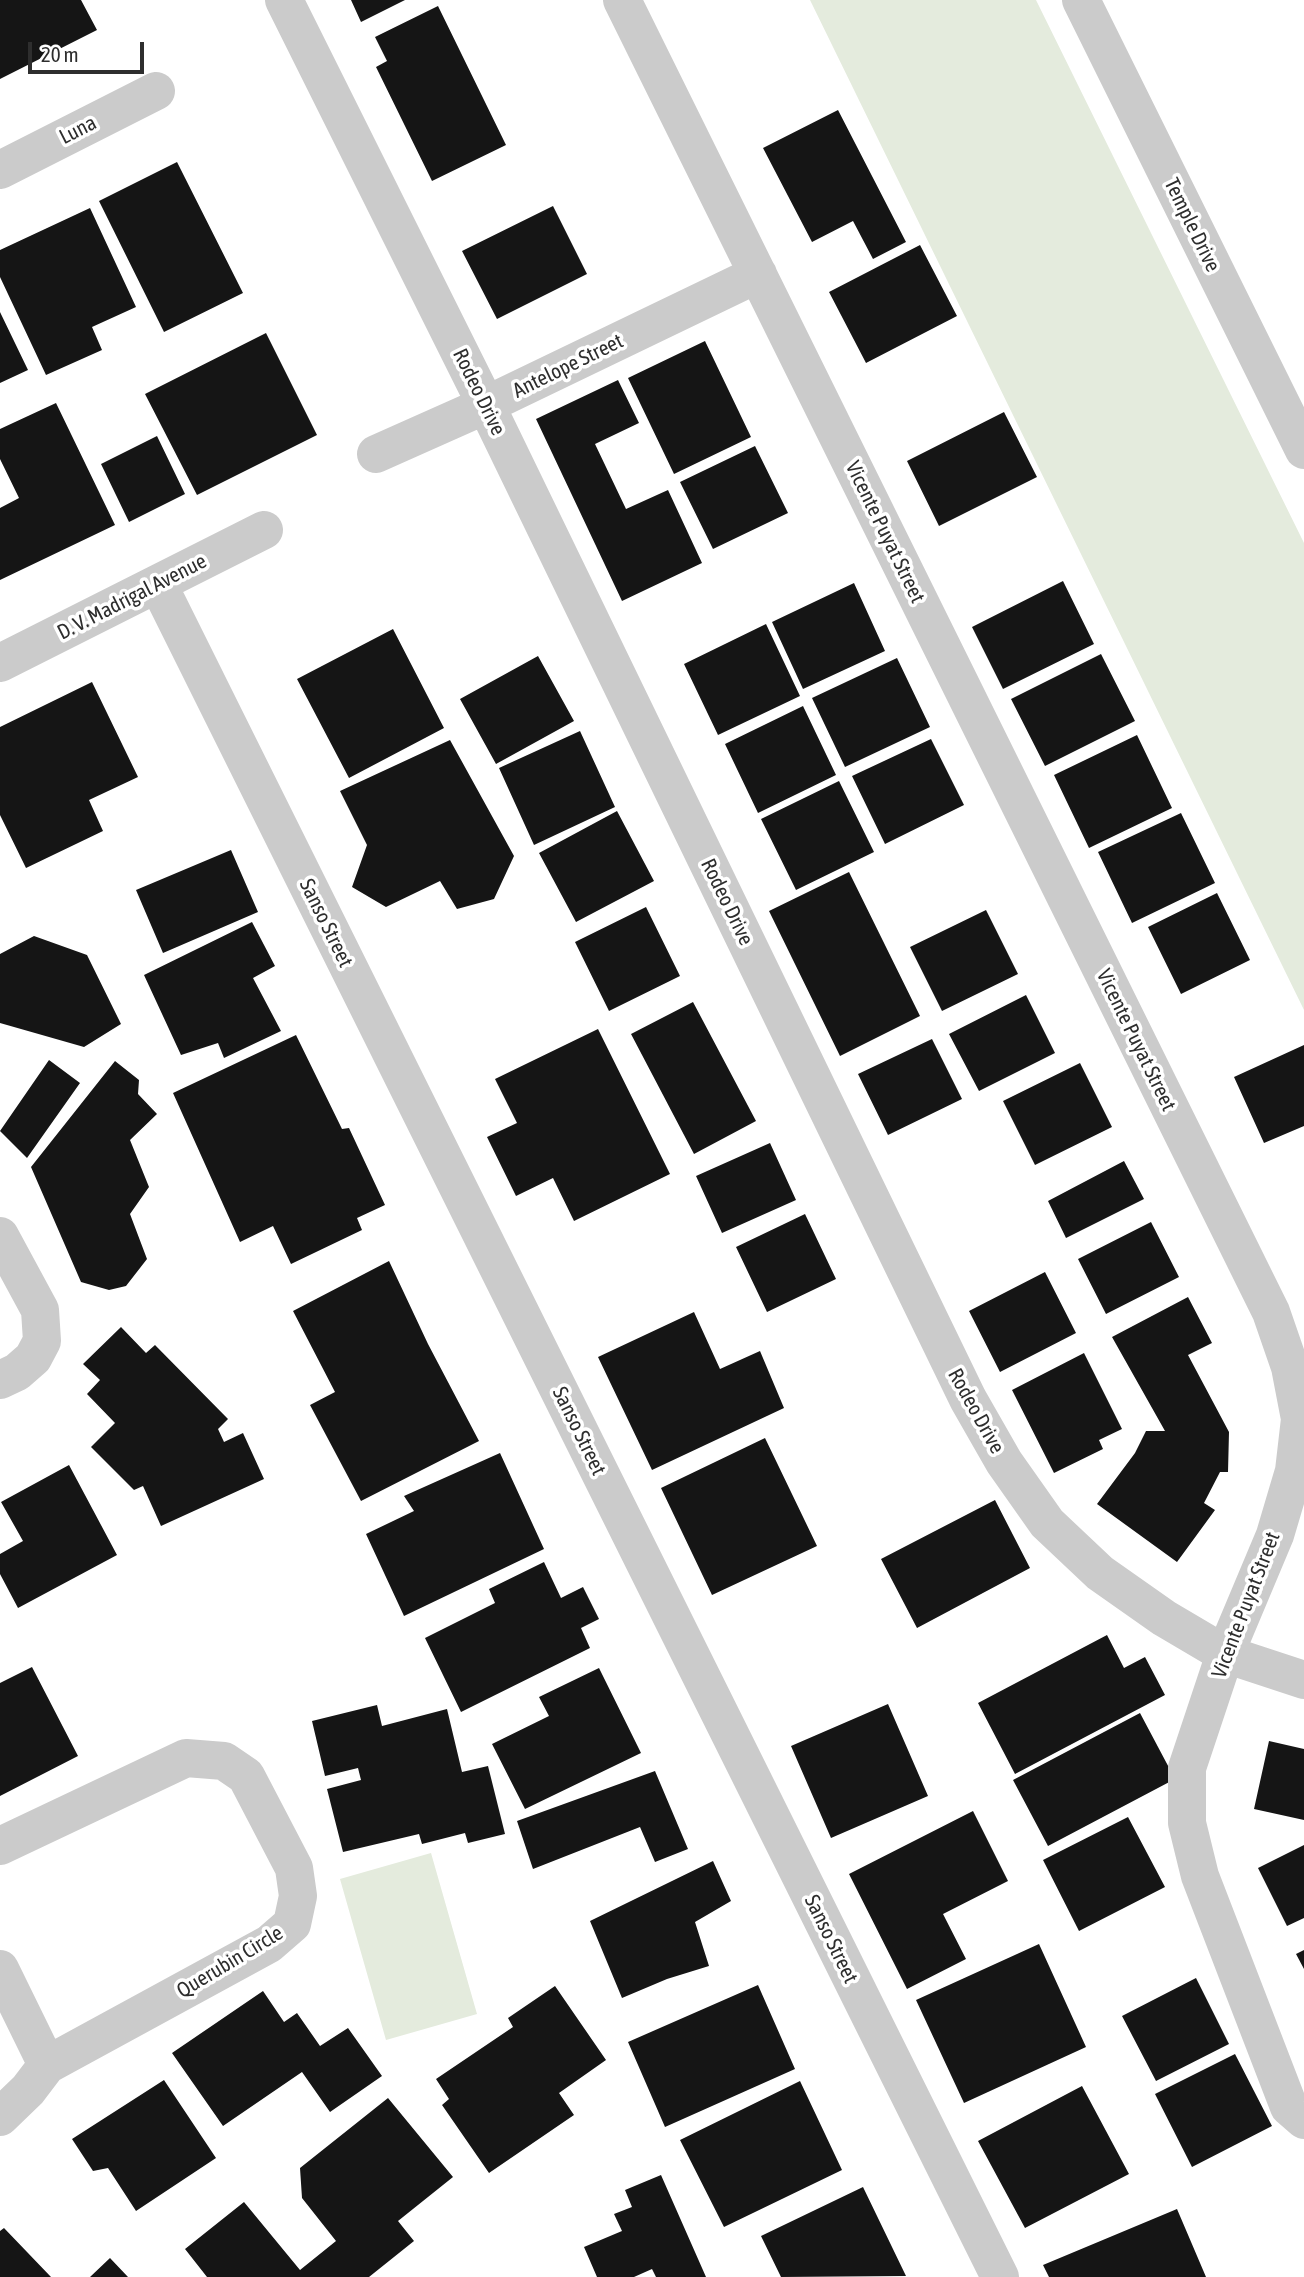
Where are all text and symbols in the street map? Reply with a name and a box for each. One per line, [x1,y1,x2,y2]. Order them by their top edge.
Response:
scale bar [32,28,147,72]
text: 20 m [41,42,79,66]
street label: Luna [55,110,101,150]
street label: Temple Drive [1159,174,1225,276]
street label: Antelope Street [509,328,627,404]
street label: Rodeo Drive [447,345,511,439]
street label: Vicente Puyat Street [840,457,930,607]
street label: D. V. Madrigal Avenue [53,549,211,645]
street label: Rodeo Drive [695,855,759,949]
street label: Sanso Street [294,875,358,971]
street label: Vicente Puyat Street [1091,965,1181,1115]
street label: Rodeo Drive [942,1364,1010,1458]
street label: Sanso Street [547,1383,611,1479]
street label: Vicente Puyat Street [1207,1528,1285,1682]
street label: Sanso Street [799,1891,863,1987]
street label: Querubin Circle [172,1920,288,2004]

